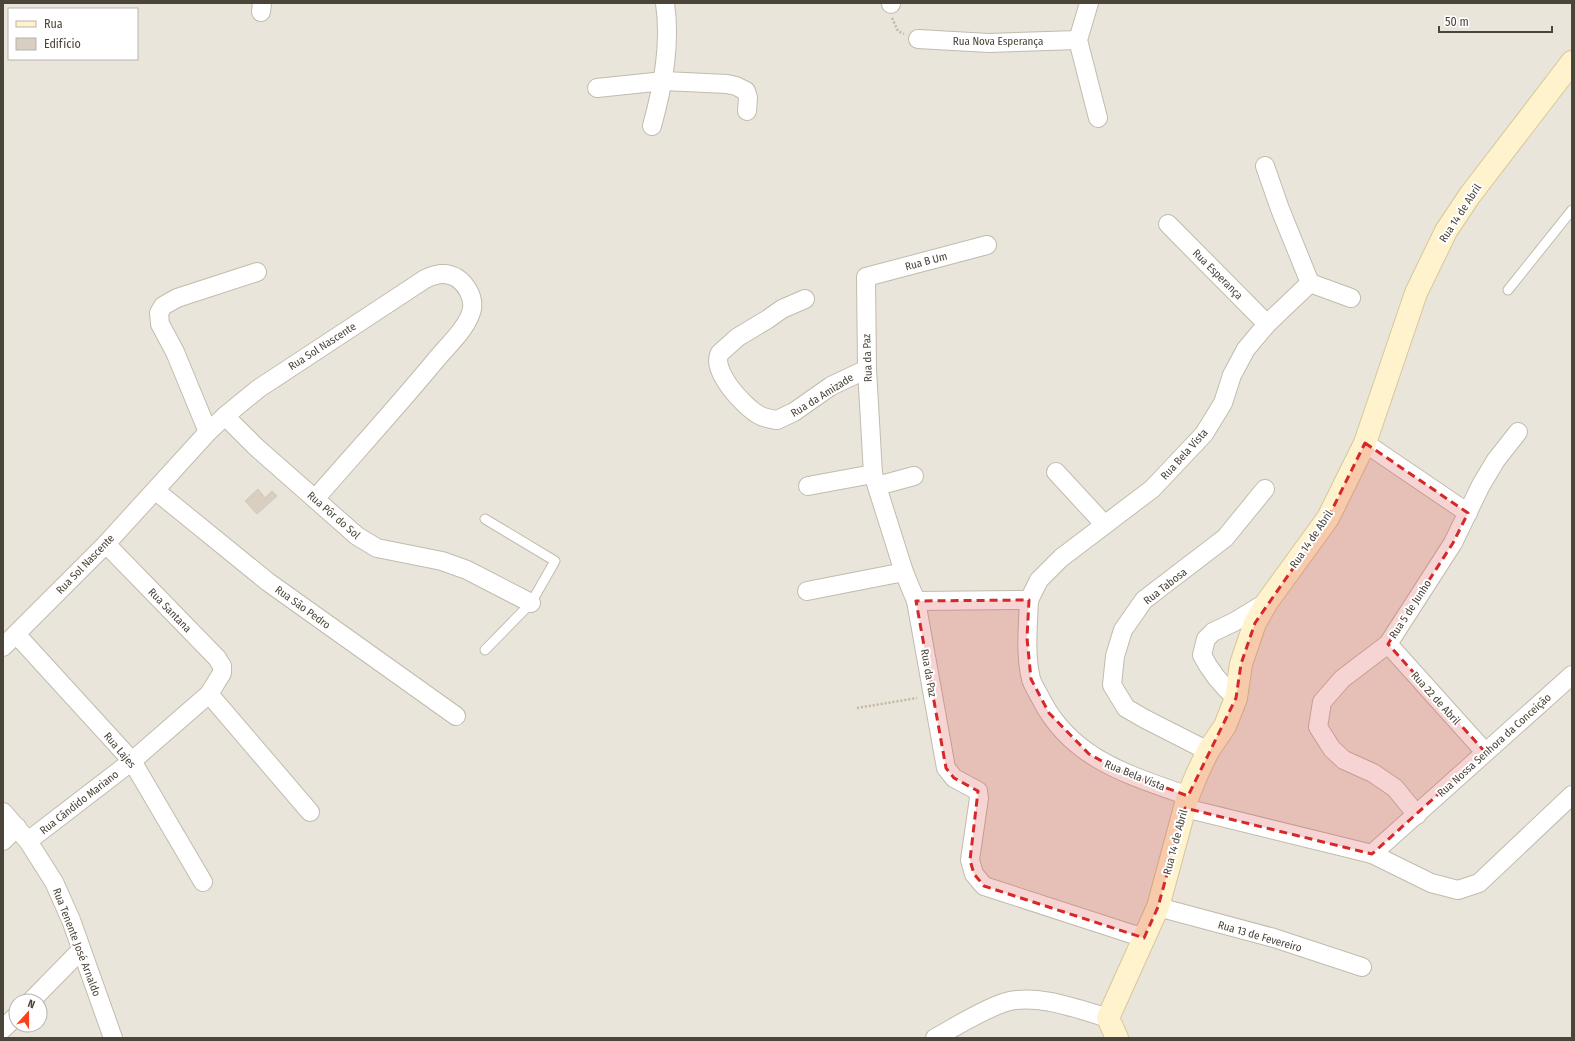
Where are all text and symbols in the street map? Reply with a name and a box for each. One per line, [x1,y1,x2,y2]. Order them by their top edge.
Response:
legend [8,8,138,60]
scale bar [1439,8,1552,34]
text: 50 m [1445,15,1469,29]
text: Rua [44,17,63,31]
street label: Rua Nova Esperança [953,35,1043,48]
text: Edifício [44,37,81,51]
street label: Rua 14 de Abril [1437,182,1484,245]
street label: Rua Esperança [1190,247,1245,302]
street label: Rua B Um [904,250,949,273]
street label: Rua Sol Nascente [286,320,358,373]
street label: Rua da Paz [860,333,875,382]
street label: Rua da Amizade [788,371,856,420]
street label: Rua Bela Vista [1158,426,1211,482]
street label: Rua Pôr do Sol [305,489,363,542]
street label: Rua 14 de Abril [1287,508,1336,571]
street label: Rua Sol Nascente [54,532,117,597]
street label: Rua Tabosa [1141,565,1190,607]
street label: Rua 5 de Junho [1387,577,1434,641]
street label: Rua São Pedro [273,583,333,632]
street label: Rua Santana [145,586,194,635]
street label: Rua da Paz [918,648,939,699]
street label: Rua 22 de Abril [1408,669,1463,728]
street label: Rua Nossa Senhora da Conceição [1435,691,1554,800]
street label: Rua Lajes [101,730,139,771]
street label: Rua Bela Vista [1103,757,1167,793]
street label: Rua Cândido Mariano [37,768,121,837]
street label: Rua 14 de Abril [1161,808,1190,876]
street label: Rua Tenente José Arnaldo [50,886,103,998]
street label: Rua 13 de Fevereiro [1216,918,1303,955]
north arrow [8,993,48,1033]
text: N [26,997,37,1011]

